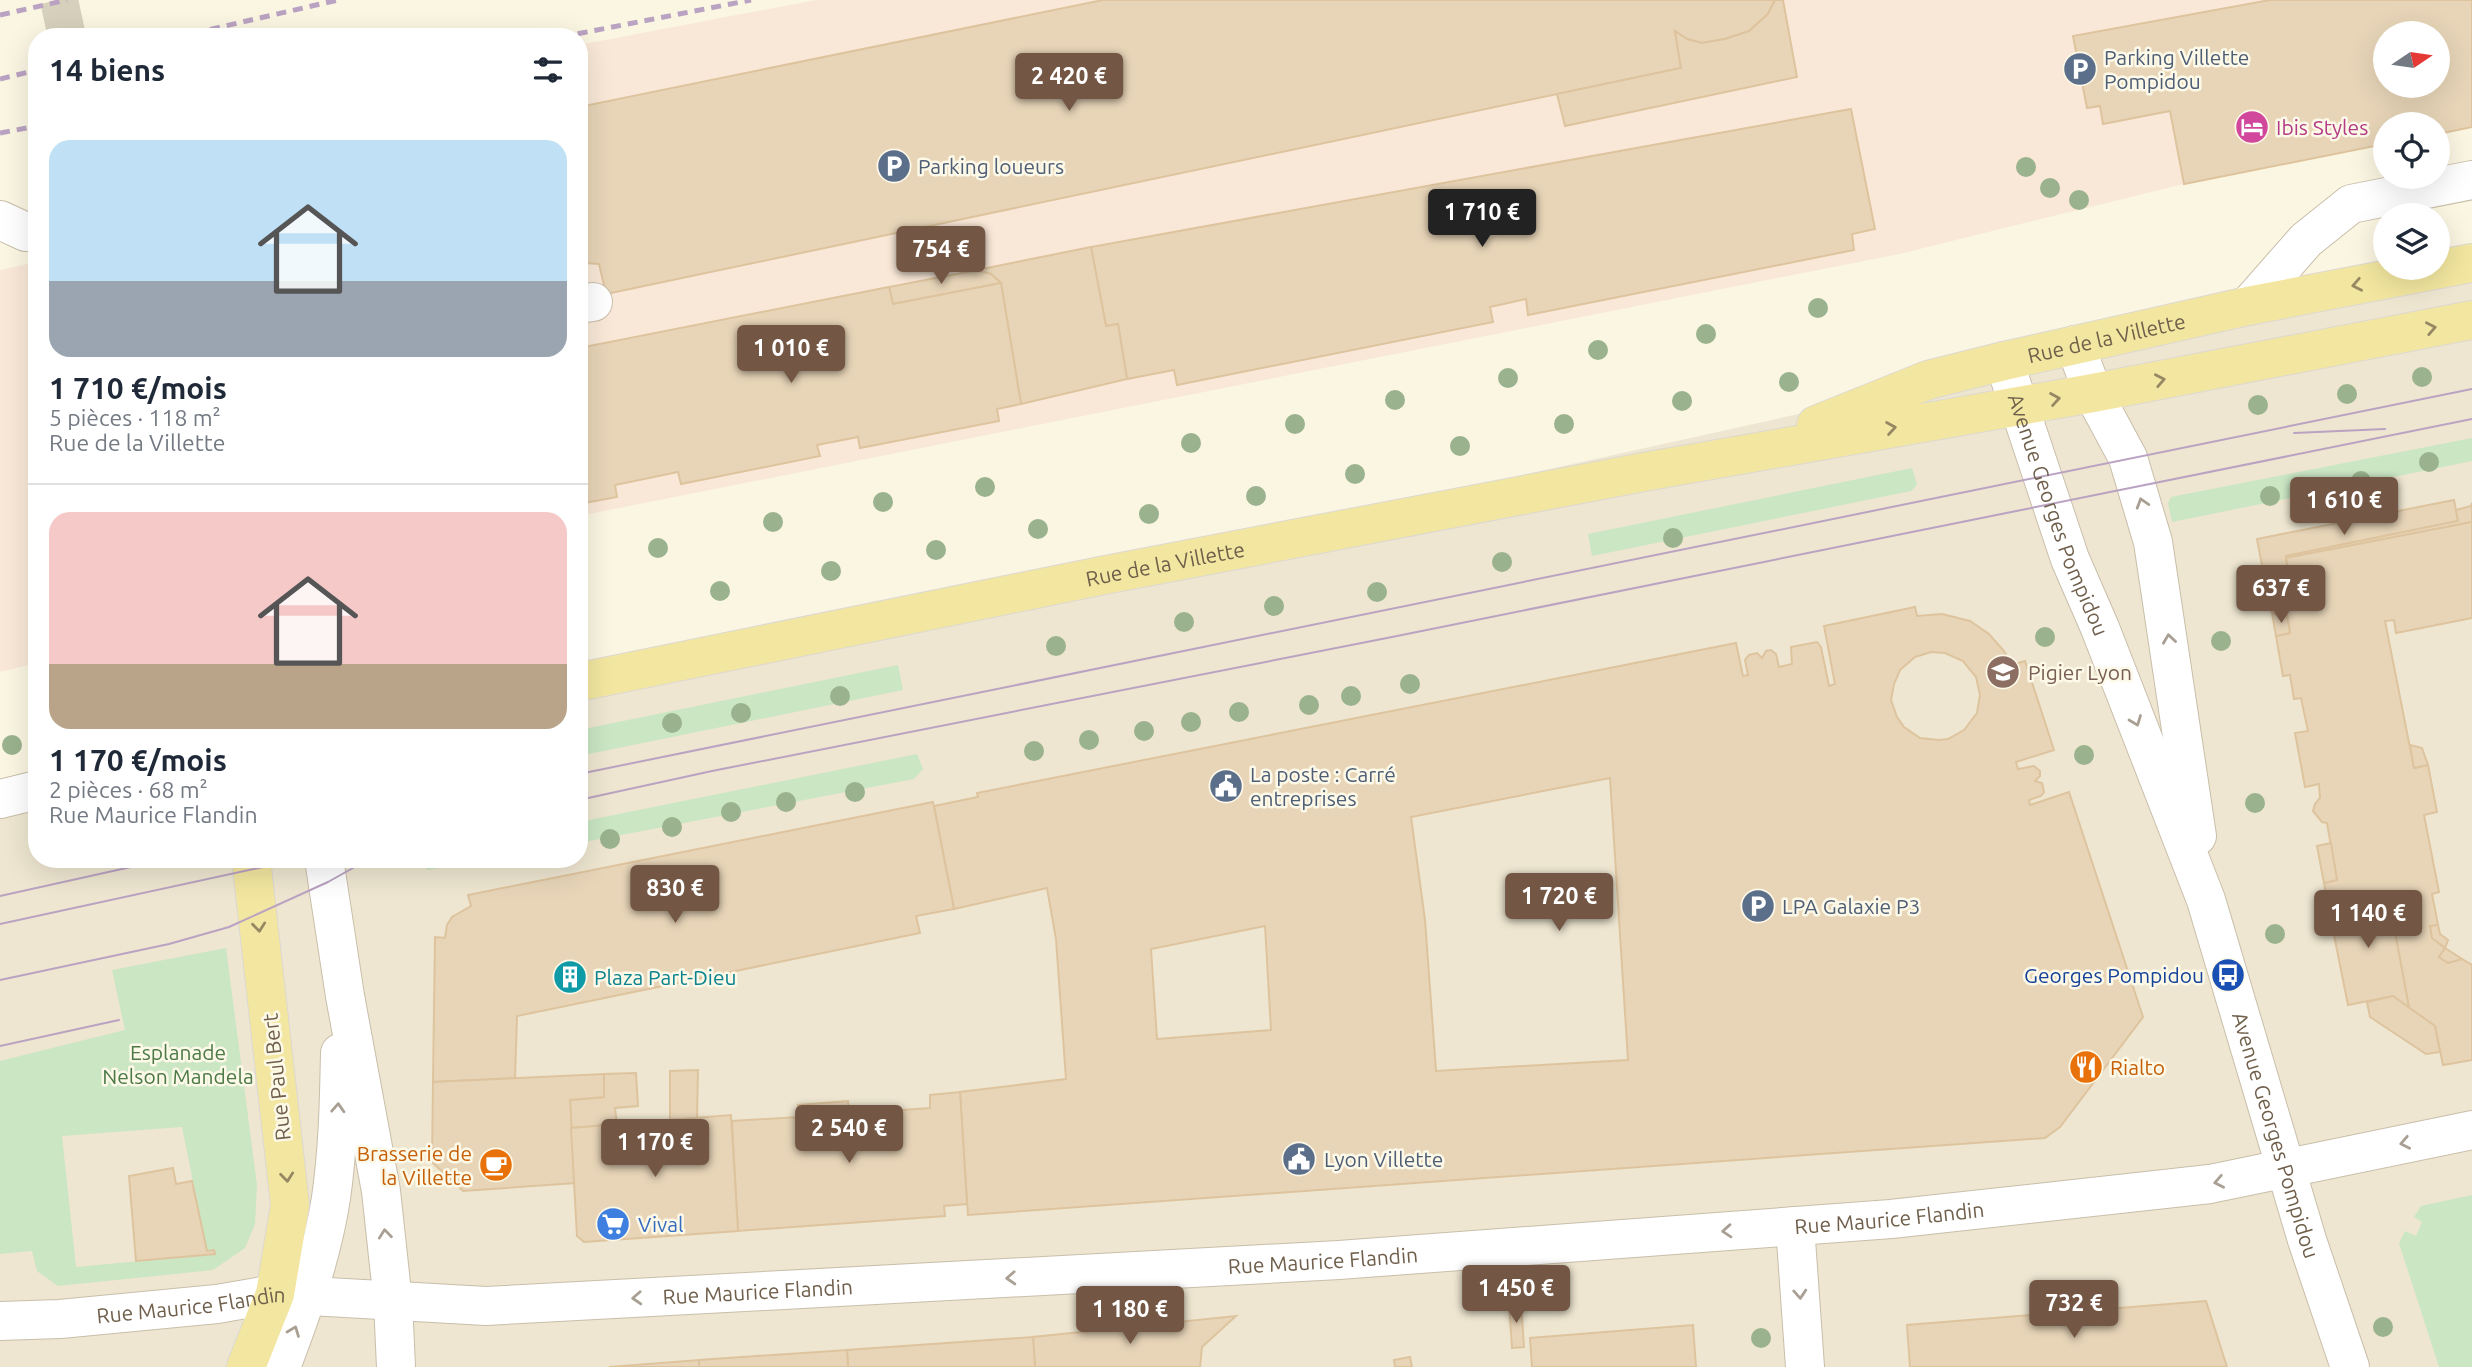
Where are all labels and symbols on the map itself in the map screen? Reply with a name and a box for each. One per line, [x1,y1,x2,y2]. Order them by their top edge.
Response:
north arrow [2373,21,2450,98]
place label: Parking Villette Pompidou [2104,45,2249,93]
parking icon: Parking Villette Pompidou [2061,50,2099,88]
pin: 2 420 € [1004,54,1134,113]
hotel icon: Ibis Styles [2233,108,2271,146]
place label: Ibis Styles [2276,115,2368,139]
parking icon: Parking loueurs [875,147,913,185]
place label: Parking loueurs [918,154,1064,178]
pin: 1 710 € [1417,190,1547,249]
pin: 754 € [892,226,990,286]
one-way arrow [2351,277,2363,292]
street label: Rue de la Villette [2025,308,2188,367]
one-way arrow [2425,321,2437,336]
pin: 1 010 € [726,326,856,385]
one-way arrow [2154,373,2166,388]
street label: Avenue Georges Pompidou [2004,391,2114,639]
one-way arrow [2049,392,2061,407]
one-way arrow [1886,421,1897,436]
pin: 1 610 € [2279,477,2409,537]
one-way arrow [2135,497,2150,509]
street label: Rue de la Villette [1084,537,1247,591]
pin: 637 € [2232,566,2330,625]
one-way arrow [2161,633,2176,645]
school or university icon: Pigier Lyon [1984,653,2022,691]
place label: Pigier Lyon [2028,660,2132,684]
one-way arrow [2127,714,2141,726]
place label: La poste : Carré entreprises [1250,762,1396,810]
public building icon: La poste : Carré entreprises [1207,767,1245,805]
pin: 830 € [626,866,724,925]
pin: 1 720 € [1494,874,1624,933]
parking icon: LPA Galaxie P3 [1739,887,1777,925]
pin: 1 140 € [2303,890,2433,950]
place label: LPA Galaxie P3 [1782,894,1920,918]
one-way arrow [251,922,266,933]
bus stop icon: Georges Pompidou [2209,956,2247,994]
building icon: Plaza Part-Dieu [551,958,589,996]
place label: Georges Pompidou [2024,963,2204,987]
place label: Plaza Part-Dieu [594,965,737,989]
street label: Avenue Georges Pompidou [2228,1009,2324,1261]
street label: Rue Paul Bert [257,1012,295,1142]
park label: Esplanade Nelson Mandela [102,1040,254,1088]
restaurant icon: Rialto [2067,1048,2105,1086]
place label: Rialto [2110,1055,2165,1079]
one-way arrow [331,1102,346,1113]
pin: 2 540 € [784,1106,914,1165]
pin: 1 170 € [590,1120,720,1179]
one-way arrow [2399,1135,2411,1150]
public building icon: Lyon Villette [1280,1140,1318,1178]
place label: Brasserie de la Villette [357,1141,472,1189]
cafe icon: Brasserie de la Villette [477,1146,515,1184]
place label: Lyon Villette [1324,1147,1443,1171]
one-way arrow [279,1172,294,1183]
one-way arrow [2213,1173,2225,1188]
street label: Rue Maurice Flandin [1793,1197,1985,1238]
supermarket icon: Vival [594,1205,632,1243]
place label: Vival [638,1212,684,1236]
one-way arrow [1721,1223,1732,1238]
one-way arrow [378,1228,393,1240]
street label: Rue Maurice Flandin [1227,1242,1419,1278]
pin: 1 450 € [1451,1266,1581,1325]
one-way arrow [1005,1270,1016,1285]
street label: Rue Maurice Flandin [662,1274,853,1308]
pin: 732 € [2025,1280,2123,1340]
street label: Rue Maurice Flandin [95,1282,286,1327]
pin: 1 180 € [1065,1286,1195,1346]
one-way arrow [1792,1289,1807,1300]
one-way arrow [631,1291,642,1306]
one-way arrow [286,1326,300,1338]

